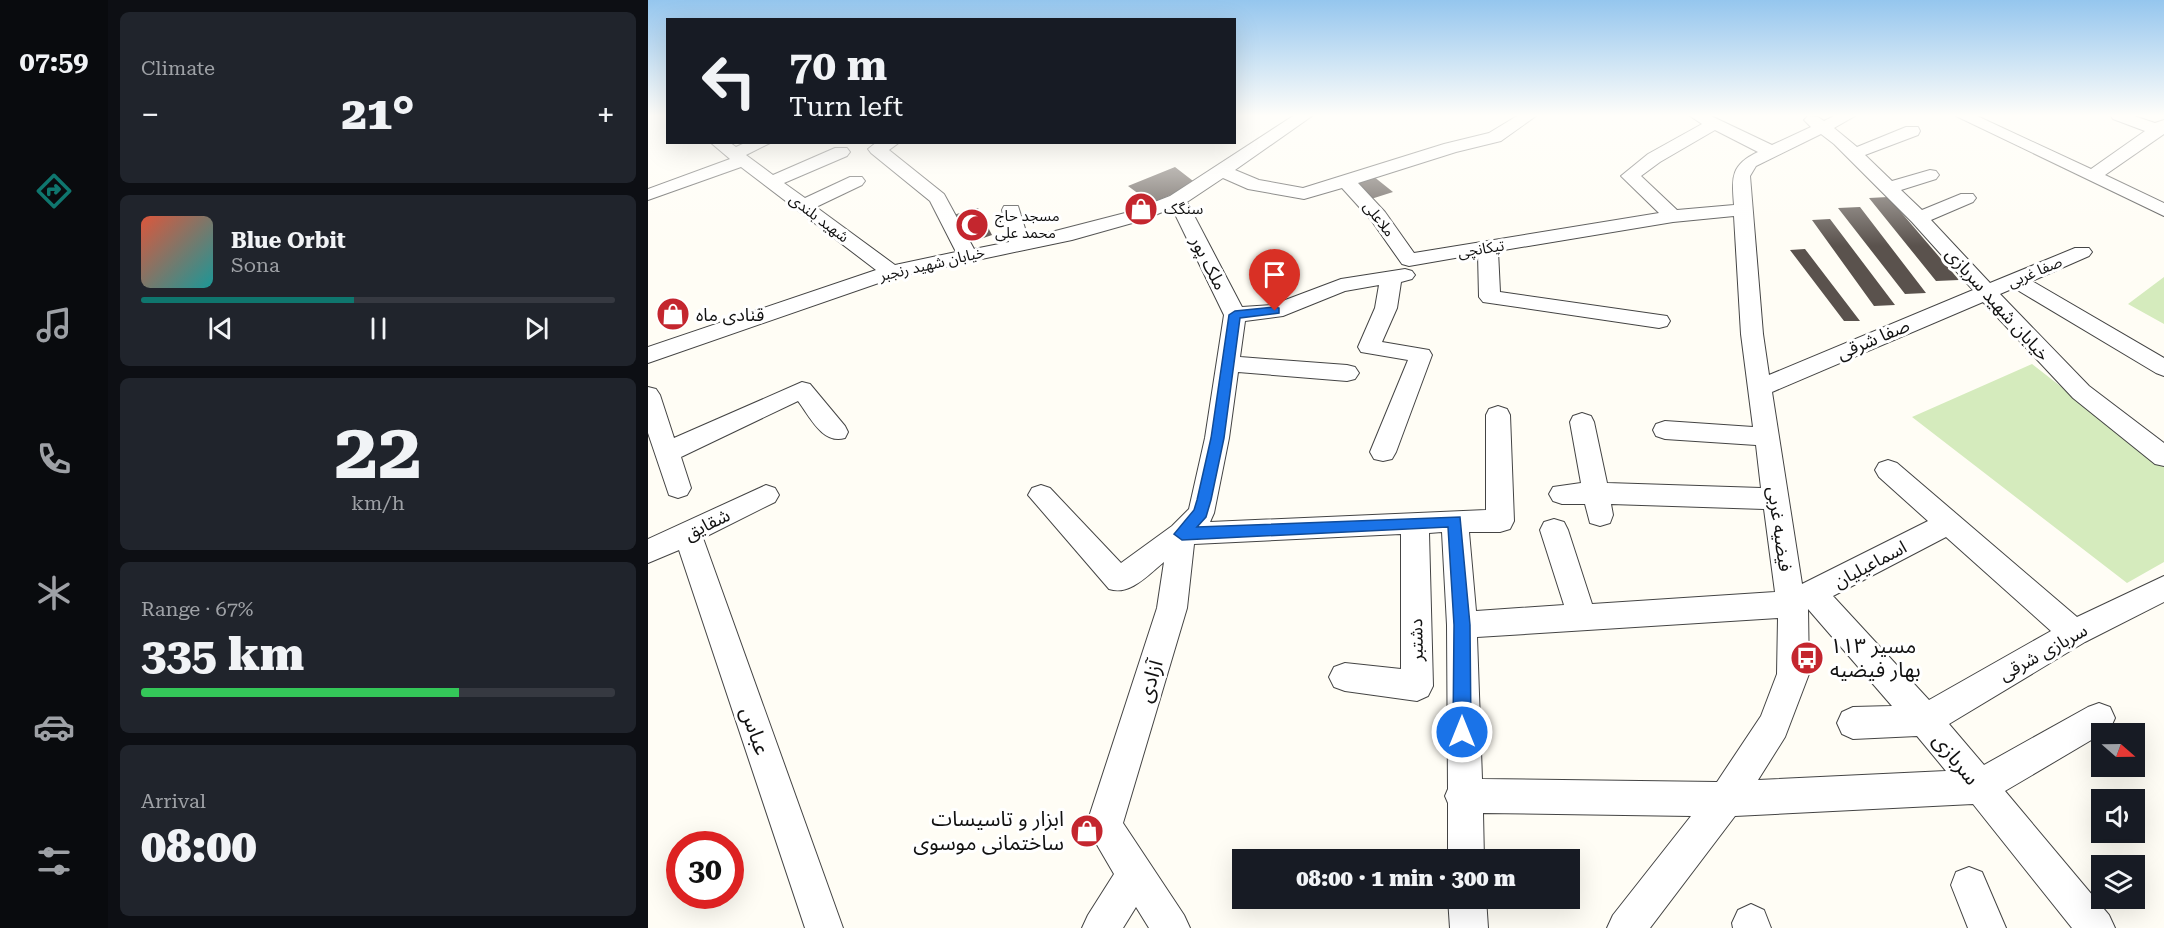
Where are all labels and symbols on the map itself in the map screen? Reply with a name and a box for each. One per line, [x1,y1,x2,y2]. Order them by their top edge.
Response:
street label: شهید بلندی [786,190,852,246]
shop icon: سنگک [1123,191,1159,227]
street label: ملاعلی [1360,198,1398,240]
place label: سنگک [1164,200,1203,218]
mosque icon: مسجد حاج محمد علی [954,207,990,243]
place label: مسجد حاج محمد علی [995,207,1060,242]
street label: ملک پور [1185,232,1231,294]
street label: تیکانچی [1457,236,1506,263]
street label: خیابان شهید رنجبر [877,243,987,285]
street label: خیابان شهید سربازی [1941,243,2054,365]
pin [1249,249,1300,311]
street label: صفا غربی [2005,253,2065,291]
shop icon: قنادی ماه [655,296,691,332]
place label: قنادی ماه [696,304,764,326]
street label: صفا شرقی [1833,314,1913,365]
street label: فیضیه غربی [1763,485,1796,573]
street label: شقایق [681,504,734,545]
street label: اسماعیلیان [1830,536,1910,593]
street label: دشتبر [1405,618,1428,663]
street label: سربازی شرقی [1995,619,2091,686]
place label: مسیر ۱۱۳ بهار فیضیه [1830,634,1921,682]
bus stop icon: مسیر ۱۱۳ بهار فیضیه [1789,640,1825,676]
street label: آزادی [1132,656,1168,705]
position arrow [1430,700,1494,764]
street label: عباس [736,704,774,758]
north arrow [2091,723,2145,777]
street label: سربازی [1928,728,1984,790]
place label: ابزار و تاسیسات ساختمانی موسوی [913,807,1064,855]
shop icon: ابزار و تاسیسات ساختمانی موسوی [1069,813,1105,849]
speed limit sign: 30 [666,831,744,909]

